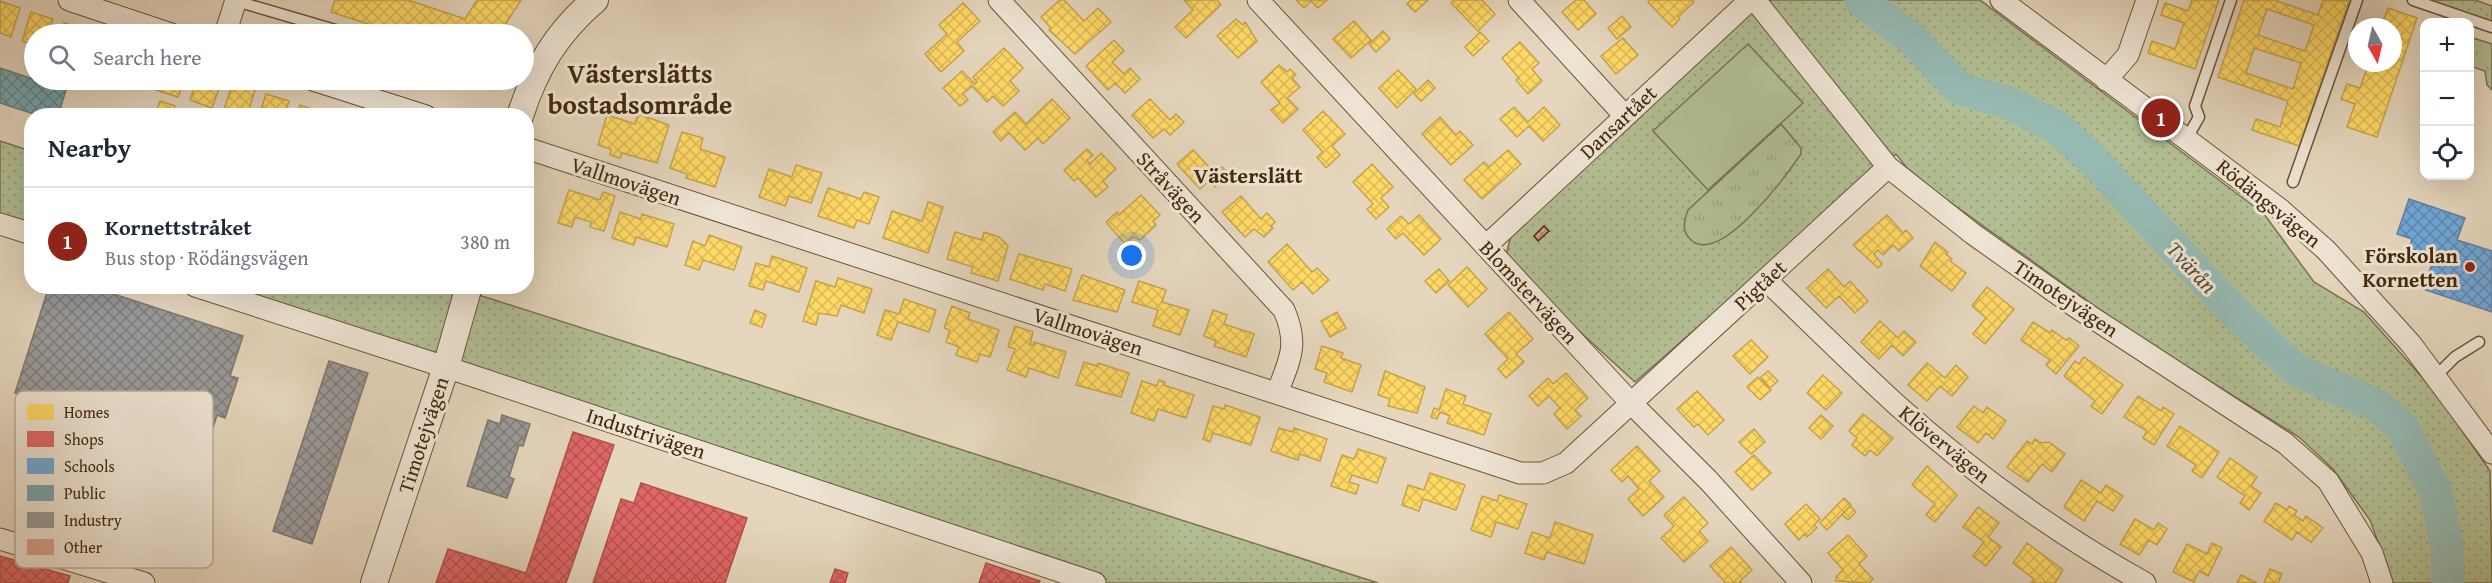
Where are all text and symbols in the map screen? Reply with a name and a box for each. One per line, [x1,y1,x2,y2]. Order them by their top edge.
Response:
north arrow [2348,18,2402,72]
map controls [2420,18,2474,180]
button: + [2420,18,2474,72]
search box [24,24,534,90]
icon: search [45,41,78,74]
text: Search here [93,41,202,73]
district label: Västerslätts bostadsområde [548,53,732,124]
button: − [2420,72,2474,126]
street label: Dansartået [1572,78,1664,166]
pin: 1 [2142,96,2180,140]
button: locate [2420,126,2474,180]
text: Nearby [48,128,131,167]
street label: Stråvägen [1129,144,1213,230]
street label: Vallmovägen [567,149,685,213]
street label: Rödängsvägen [2210,151,2328,255]
district label: Västerslätt [1194,159,1303,191]
text: Kornettstråket [105,211,252,243]
text: 1 [62,227,73,256]
text: 380 m [460,227,510,256]
street label: Blomstervägen [1473,233,1586,351]
water label: Tvärån [2159,234,2225,300]
place label: Förskolan Kornetten [2363,240,2459,295]
your location [1117,241,1146,270]
text: Bus stop · Rödängsvägen [105,243,309,272]
street label: Timotejvägen [2007,251,2125,345]
street label: Pigtået [1727,252,1794,318]
marker: Förskolan Kornetten [2463,260,2477,274]
street label: Vallmovägen [1029,299,1147,363]
street label: Timotejvägen [390,373,456,497]
legend [15,391,213,568]
street label: Klövervägen [1893,397,1998,491]
street label: Industrivägen [582,399,710,467]
text: Homes [64,400,110,424]
text: Shops [64,427,104,451]
text: Schools [64,454,115,478]
text: Public [64,481,106,505]
text: Industry [64,508,122,532]
text: Other [64,535,103,559]

